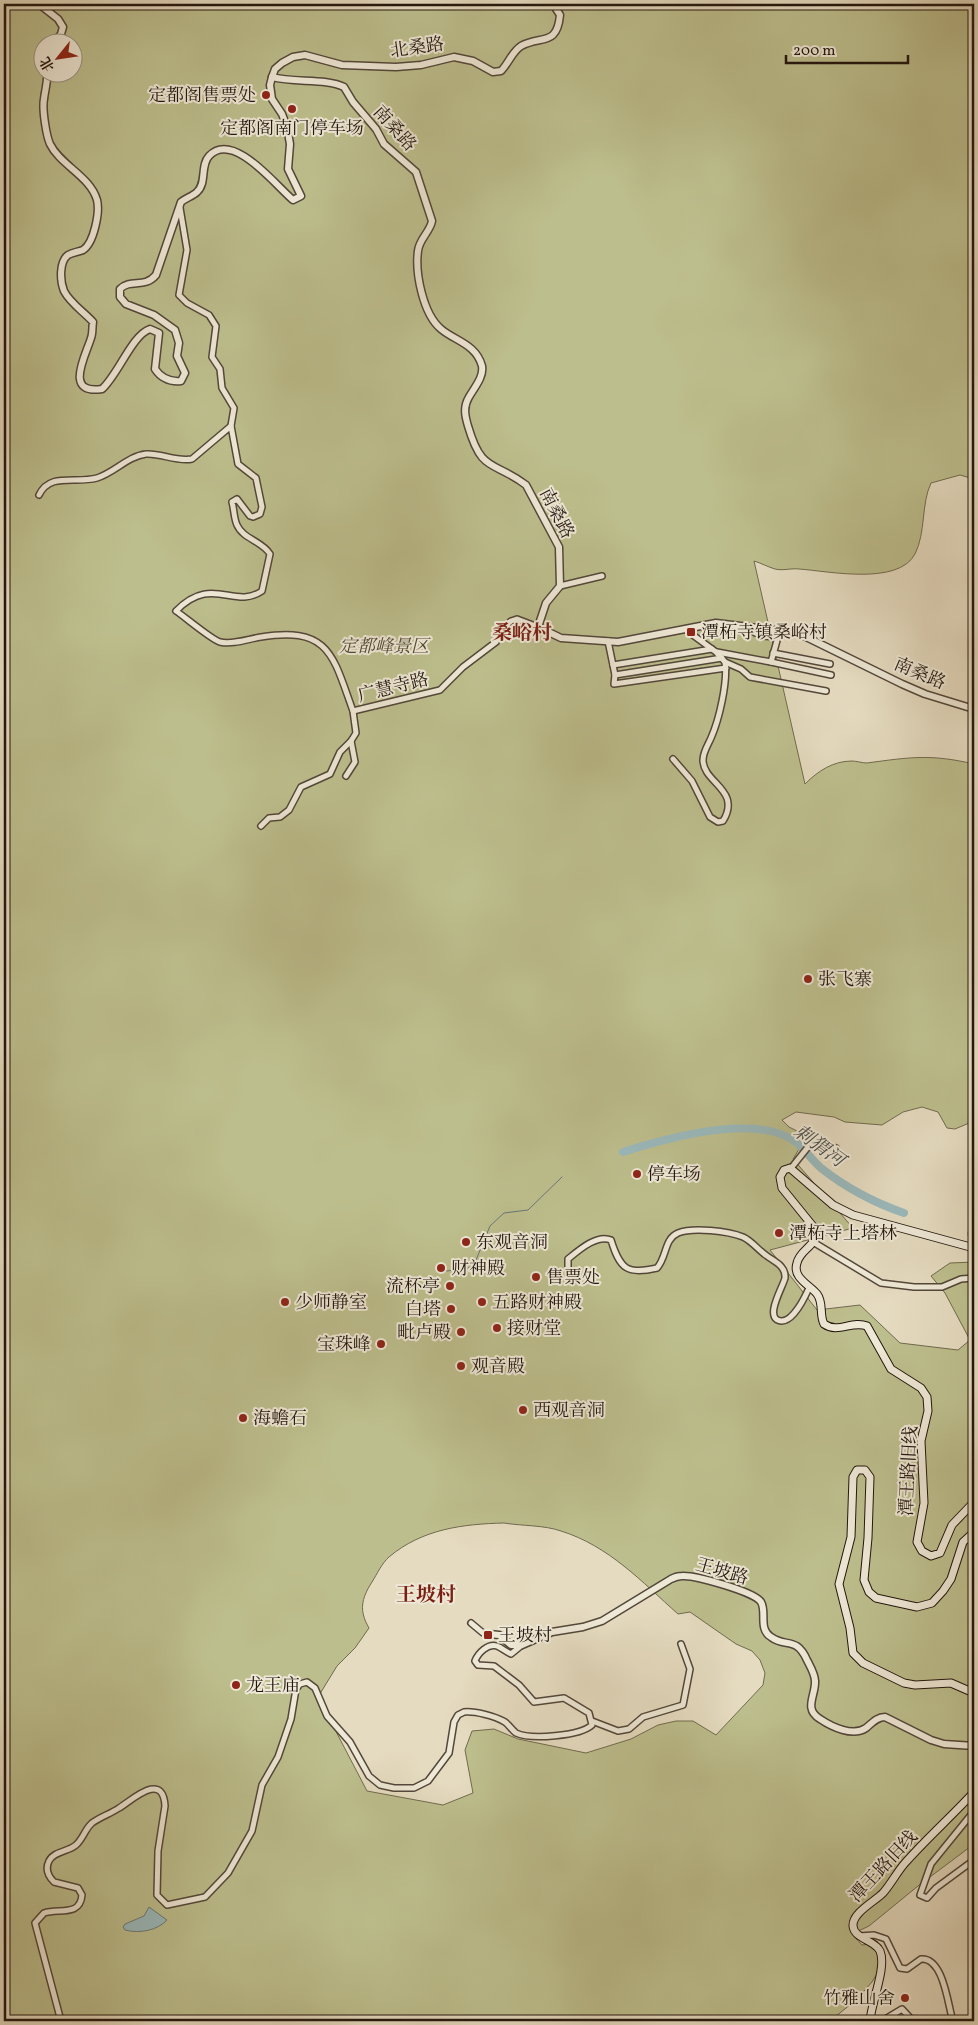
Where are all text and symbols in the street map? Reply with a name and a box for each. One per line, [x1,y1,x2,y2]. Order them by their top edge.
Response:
north arrow [32,32,82,82]
street label: 北桑路 [389,32,446,65]
scale bar [786,32,908,64]
text: 200 m [793,41,836,62]
text: 北 [36,53,60,75]
place label: 定都阁售票处 [148,84,256,109]
marker: 定都阁售票处 [260,89,272,101]
street label: 南桑路 [367,101,421,157]
marker: 定都阁南门停车场 [286,103,298,115]
place label: 定都阁南门停车场 [220,117,364,142]
street label: 南桑路 [532,484,579,543]
district label: 桑峪村 [492,620,552,648]
place label: 潭柘寺镇桑峪村 [701,621,827,646]
marker: 潭柘寺镇桑峪村 [685,626,697,638]
park label: 定都峰景区 [339,635,431,660]
street label: 南桑路 [890,652,949,696]
street label: 广慧寺路 [355,668,431,709]
place label: 张飞寨 [818,968,872,993]
marker: 张飞寨 [802,973,814,985]
water label: 刺猬河 [788,1119,852,1176]
place label: 停车场 [647,1163,701,1188]
marker: 停车场 [631,1168,643,1180]
place label: 潭柘寺上塔林 [789,1222,897,1247]
marker: 潭柘寺上塔林 [773,1227,785,1239]
place label: 东观音洞 [476,1231,548,1256]
marker: 东观音洞 [460,1236,472,1248]
place label: 财神殿 [451,1257,505,1282]
marker: 财神殿 [435,1262,447,1274]
place label: 售票处 [546,1266,600,1291]
marker: 售票处 [530,1271,542,1283]
place label: 流杯亭 [386,1275,440,1300]
marker: 流杯亭 [444,1280,456,1292]
place label: 少师静室 [295,1291,367,1316]
place label: 五路财神殿 [492,1291,582,1316]
marker: 少师静室 [279,1296,291,1308]
marker: 五路财神殿 [476,1296,488,1308]
place label: 白塔 [405,1298,441,1323]
marker: 白塔 [445,1303,457,1315]
place label: 接财堂 [507,1317,561,1342]
place label: 毗卢殿 [397,1321,451,1346]
marker: 接财堂 [491,1322,503,1334]
marker: 毗卢殿 [455,1326,467,1338]
place label: 宝珠峰 [317,1333,371,1358]
marker: 宝珠峰 [375,1338,387,1350]
place label: 观音殿 [471,1355,525,1380]
marker: 观音殿 [455,1360,467,1372]
place label: 西观音洞 [533,1399,605,1424]
marker: 西观音洞 [517,1404,529,1416]
place label: 海蟾石 [253,1407,307,1432]
marker: 海蟾石 [237,1412,249,1424]
street label: 潭王路旧线 [895,1425,924,1517]
street label: 王坡路 [692,1553,751,1592]
district label: 王坡村 [396,1582,456,1610]
place label: 王坡村 [498,1624,552,1649]
marker: 王坡村 [482,1629,494,1641]
place label: 龙王庙 [246,1674,300,1699]
marker: 龙王庙 [230,1679,242,1691]
street label: 潭王路旧线 [844,1826,924,1908]
place label: 竹雅山舍 [823,1987,895,2012]
marker: 竹雅山舍 [899,1992,911,2004]

